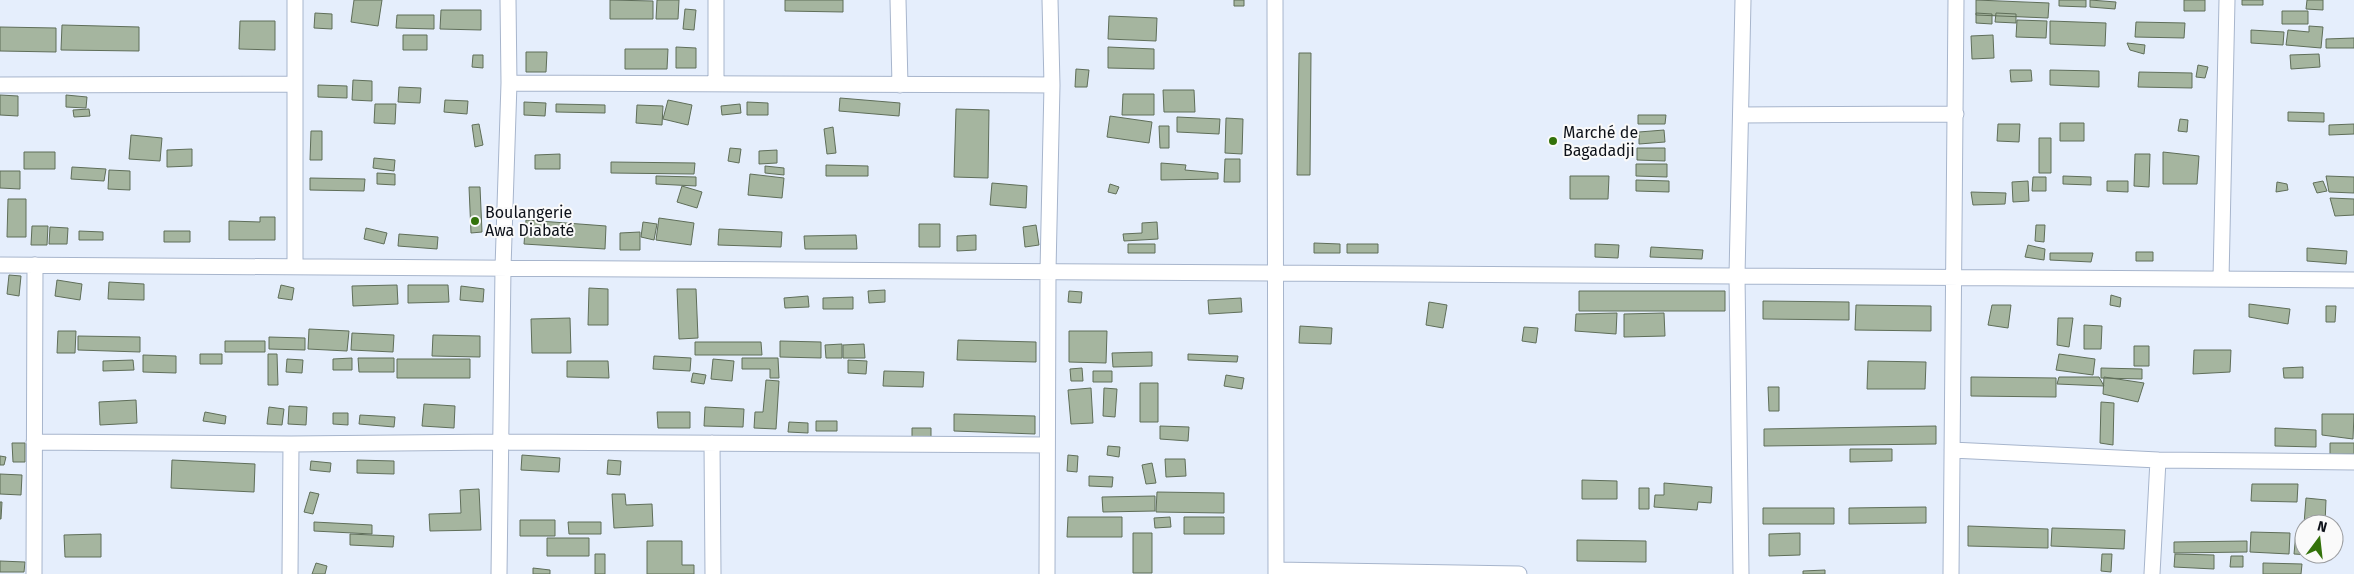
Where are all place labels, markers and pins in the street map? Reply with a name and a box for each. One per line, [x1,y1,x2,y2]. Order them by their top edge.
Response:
place label: Marché de Bagadadji [1563,123,1638,160]
marker: Marché de Bagadadji [1547,135,1559,147]
place label: Boulangerie Awa Diabaté [485,203,574,240]
marker: Boulangerie Awa Diabaté [469,215,481,227]

